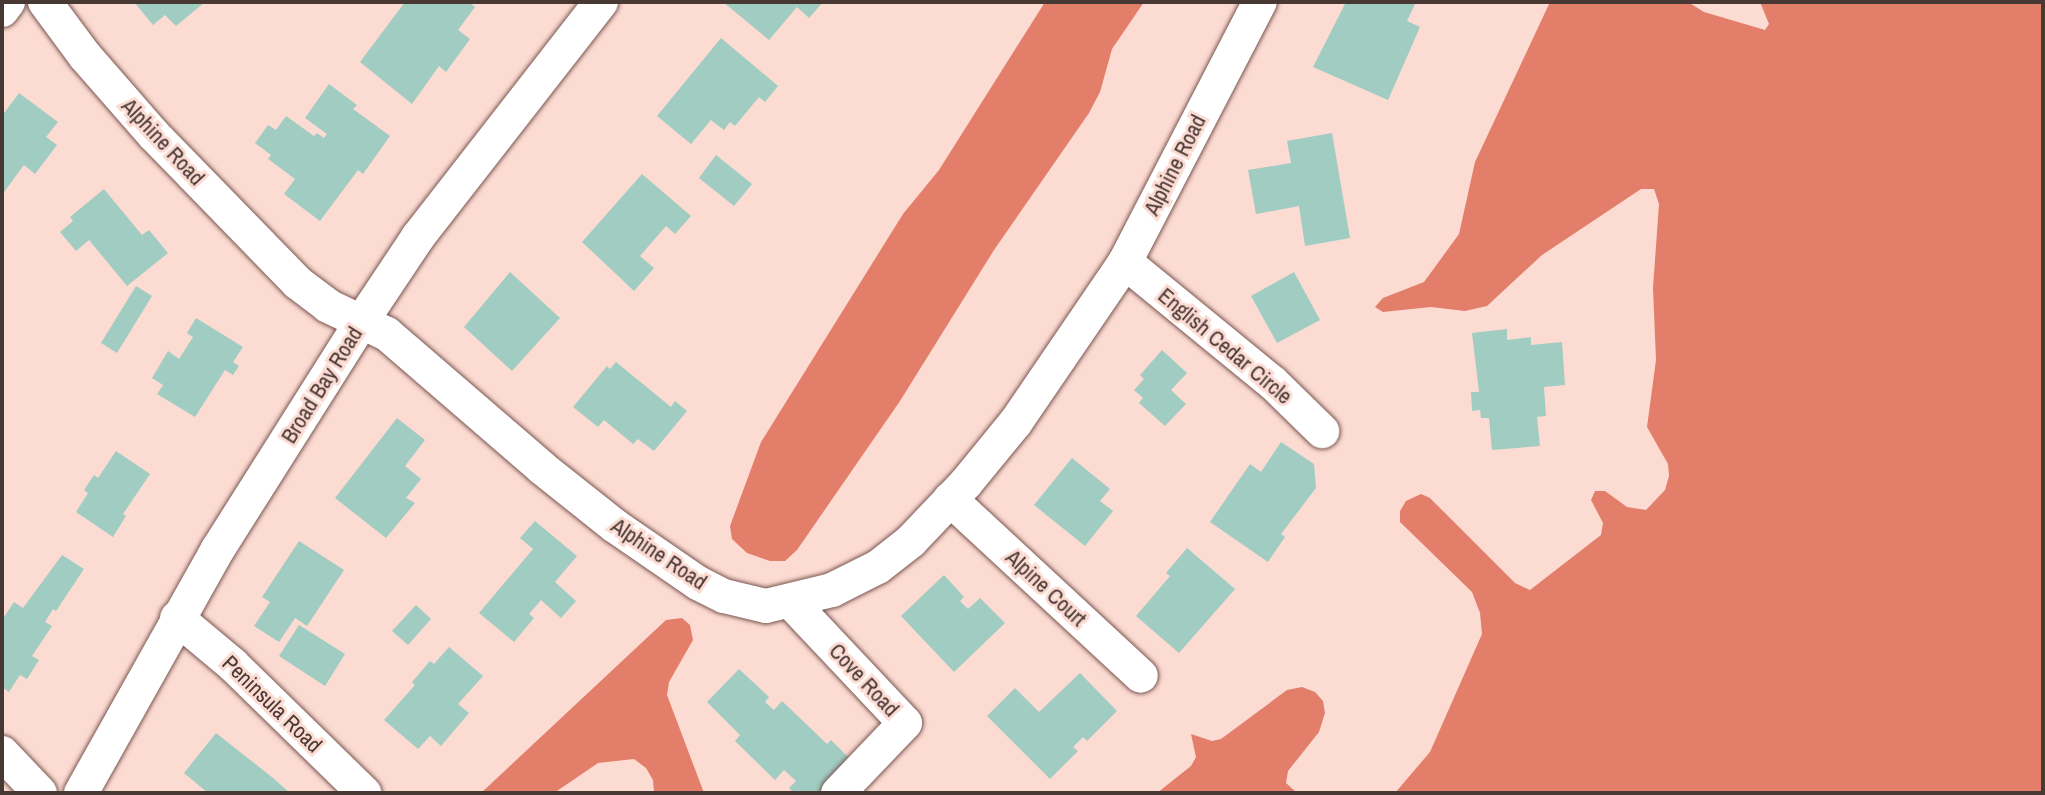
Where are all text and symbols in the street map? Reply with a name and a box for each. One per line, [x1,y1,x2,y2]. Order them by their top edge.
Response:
street label: Alphine Road [116,93,210,191]
street label: Alphine Road [1138,110,1212,220]
street label: English Cedar Circle [1153,282,1297,410]
street label: Broad Bay Road [276,322,368,448]
street label: Alphine Road [606,512,712,596]
street label: Alpine Court [1000,544,1092,632]
street label: Cove Road [824,638,904,722]
street label: Peninsula Road [217,650,327,758]

